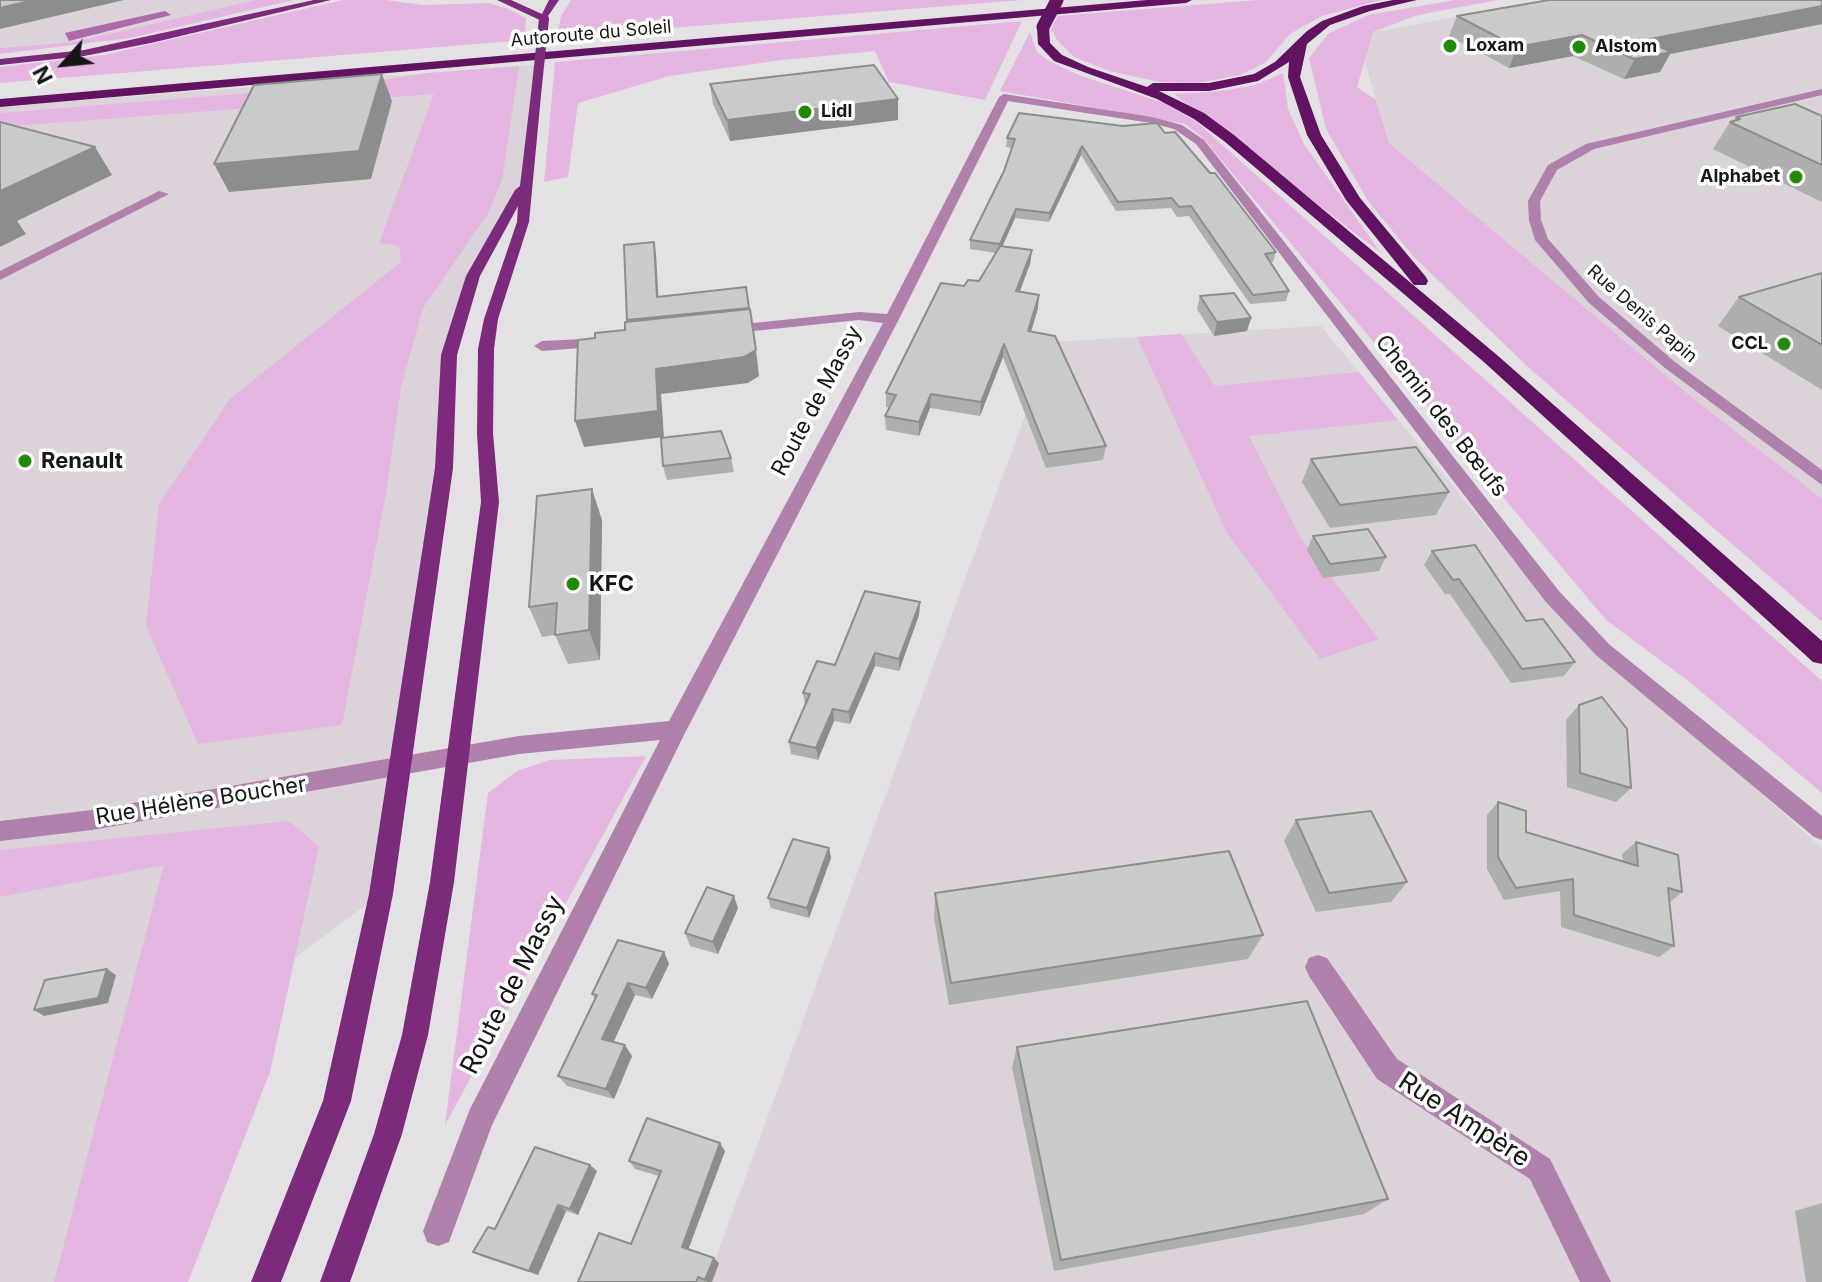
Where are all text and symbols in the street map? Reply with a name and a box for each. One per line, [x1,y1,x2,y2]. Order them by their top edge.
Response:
street label: Autoroute du Soleil [510,16,672,52]
north arrow [24,24,104,104]
place label: Loxam [1466,35,1524,57]
place label: Alstom [1595,36,1657,58]
marker: Loxam [1441,37,1459,55]
marker: Alstom [1570,38,1588,56]
text: N [27,62,58,88]
place label: Lidl [821,101,852,123]
marker: Lidl [796,103,814,121]
place label: Alphabet [1700,166,1780,188]
marker: Alphabet [1787,168,1805,186]
street label: Rue Denis Papin [1583,260,1701,368]
street label: Route de Massy [766,321,868,481]
street label: Chemin des Bœufs [1370,330,1512,502]
place label: CCL [1731,333,1768,355]
marker: CCL [1775,335,1793,353]
place label: Renault [41,448,123,474]
marker: Renault [16,452,34,470]
place label: KFC [589,571,634,597]
marker: KFC [564,575,582,593]
street label: Rue Hélène Boucher [94,771,308,831]
street label: Route de Massy [454,890,572,1080]
street label: Rue Ampère [1392,1066,1536,1174]

